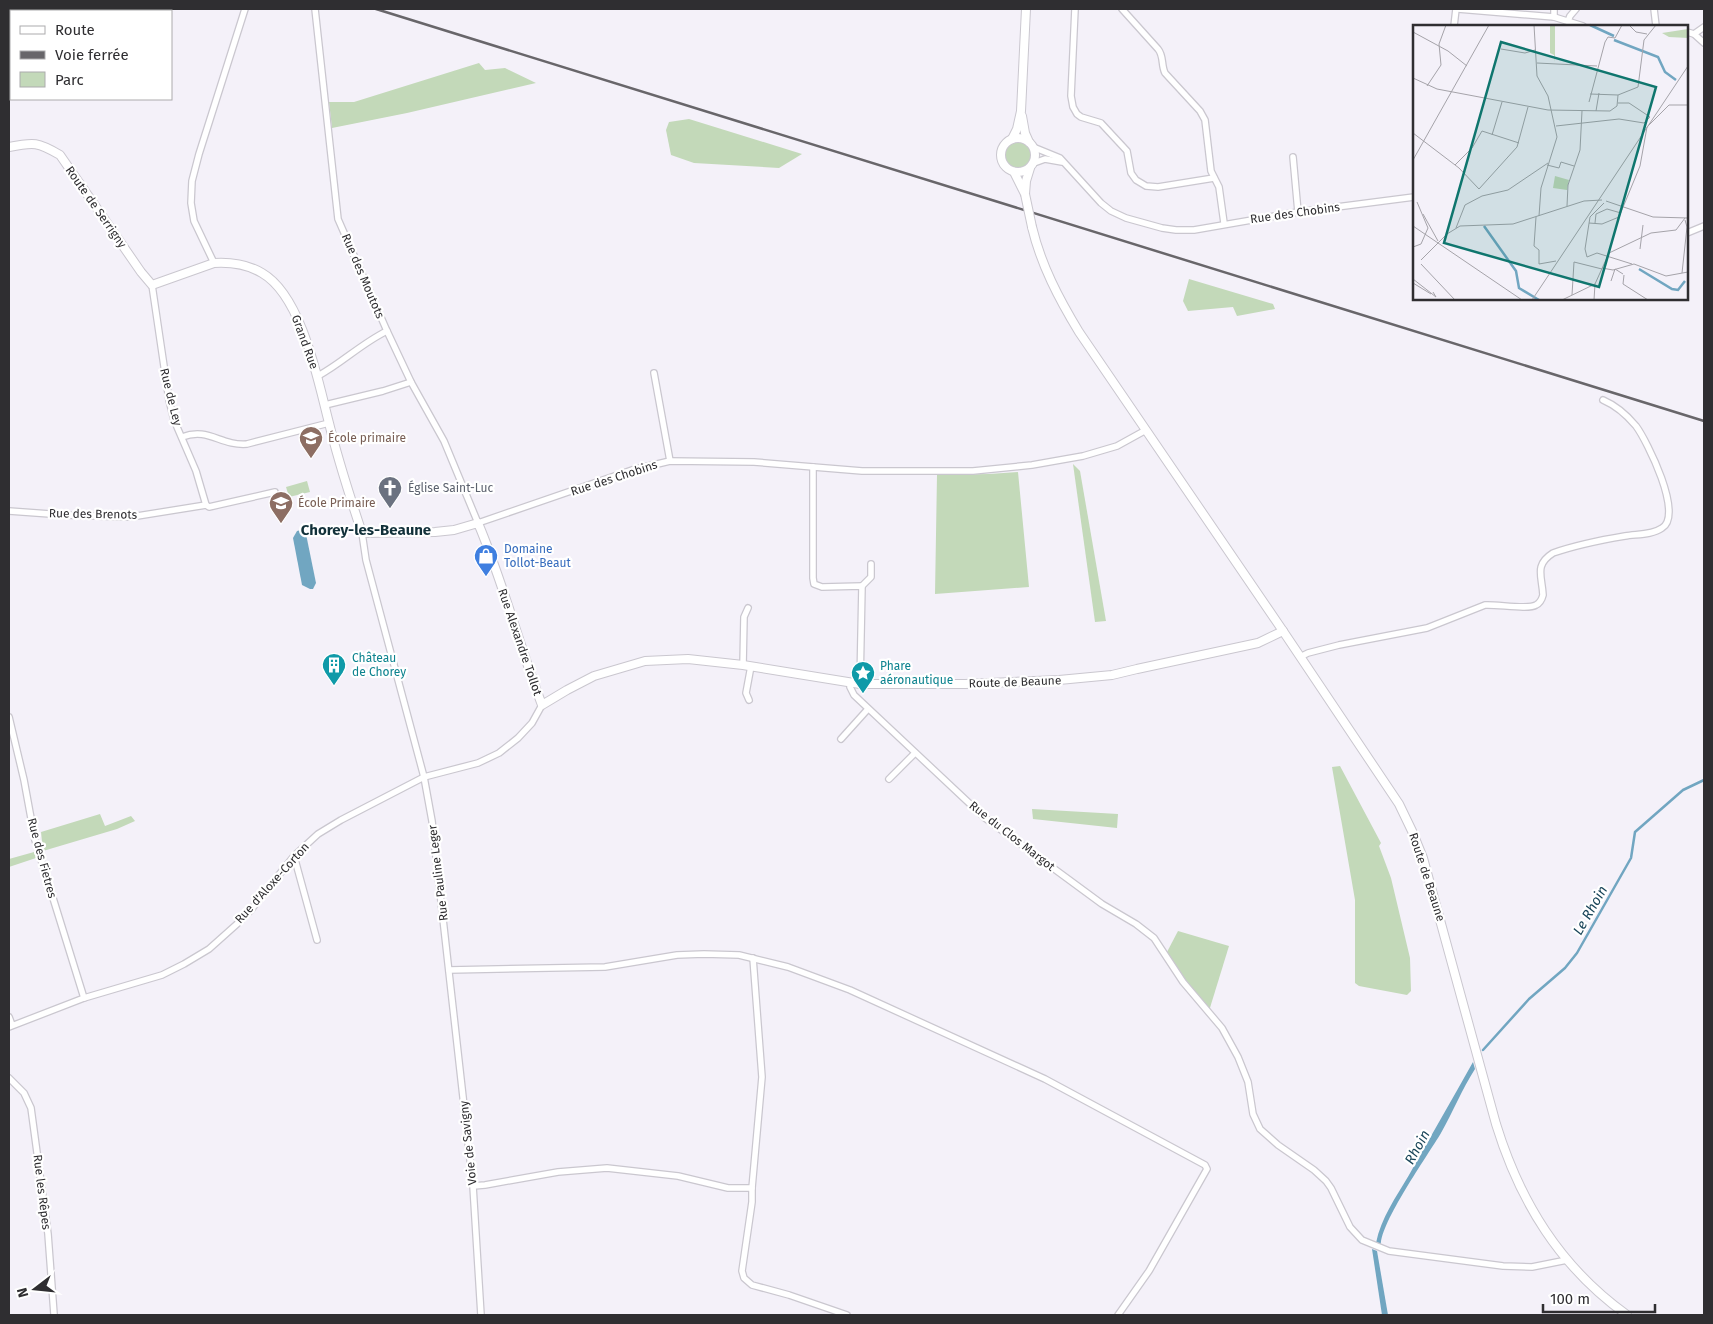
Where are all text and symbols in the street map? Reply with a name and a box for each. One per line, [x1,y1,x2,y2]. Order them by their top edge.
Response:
legend [10,10,172,100]
text: Route [55,21,95,39]
inset map [1413,25,1688,300]
text: Voie ferrée [55,46,129,64]
text: Parc [55,71,84,89]
street label: Route de Serrigny [63,163,130,251]
street label: Rue des Chobins [1249,200,1341,226]
street label: Rue des Moutots [339,231,387,321]
street label: Grand Rue [289,313,321,371]
street label: Rue de Ley [157,367,185,427]
school or university icon: École primaire [298,425,324,459]
place label: École primaire [328,430,406,445]
street label: Rue des Chobins [569,457,659,499]
church icon: Église Saint-Luc [377,475,403,509]
place label: Église Saint-Luc [408,480,494,495]
school or university icon: École Primaire [268,490,294,524]
place label: École Primaire [298,495,376,510]
street label: Rue des Brenots [49,506,138,522]
district label: Chorey-les-Beaune [301,521,431,539]
place label: Domaine Tollot-Beaut [504,542,571,570]
shop icon: Domaine Tollot-Beaut [473,543,499,577]
street label: Rue Alexandre Tollot [495,587,545,698]
place label: Château de Chorey [352,651,406,679]
building icon: Château de Chorey [321,652,347,686]
place label: Phare aéronautique [880,659,953,687]
place icon: Phare aéronautique [850,660,876,694]
street label: Route de Beaune [968,673,1062,691]
street label: Rue du Clos Margot [966,798,1058,874]
street label: Rue des Fietres [25,816,60,900]
street label: Rue Pauline Leger [425,824,451,922]
street label: Route de Beaune [1406,831,1448,923]
street label: Rue d'Aloxe-Corton [232,840,312,926]
water label: Le Rhoin [1570,883,1611,938]
street label: Voie de Savigny [457,1100,479,1186]
water label: Rhoin [1401,1127,1434,1167]
street label: Rue les Rêpes [30,1154,54,1231]
north arrow [10,1264,60,1314]
scale bar [1543,1282,1656,1314]
text: N [14,1286,32,1299]
text: 100 m [1550,1290,1590,1308]

